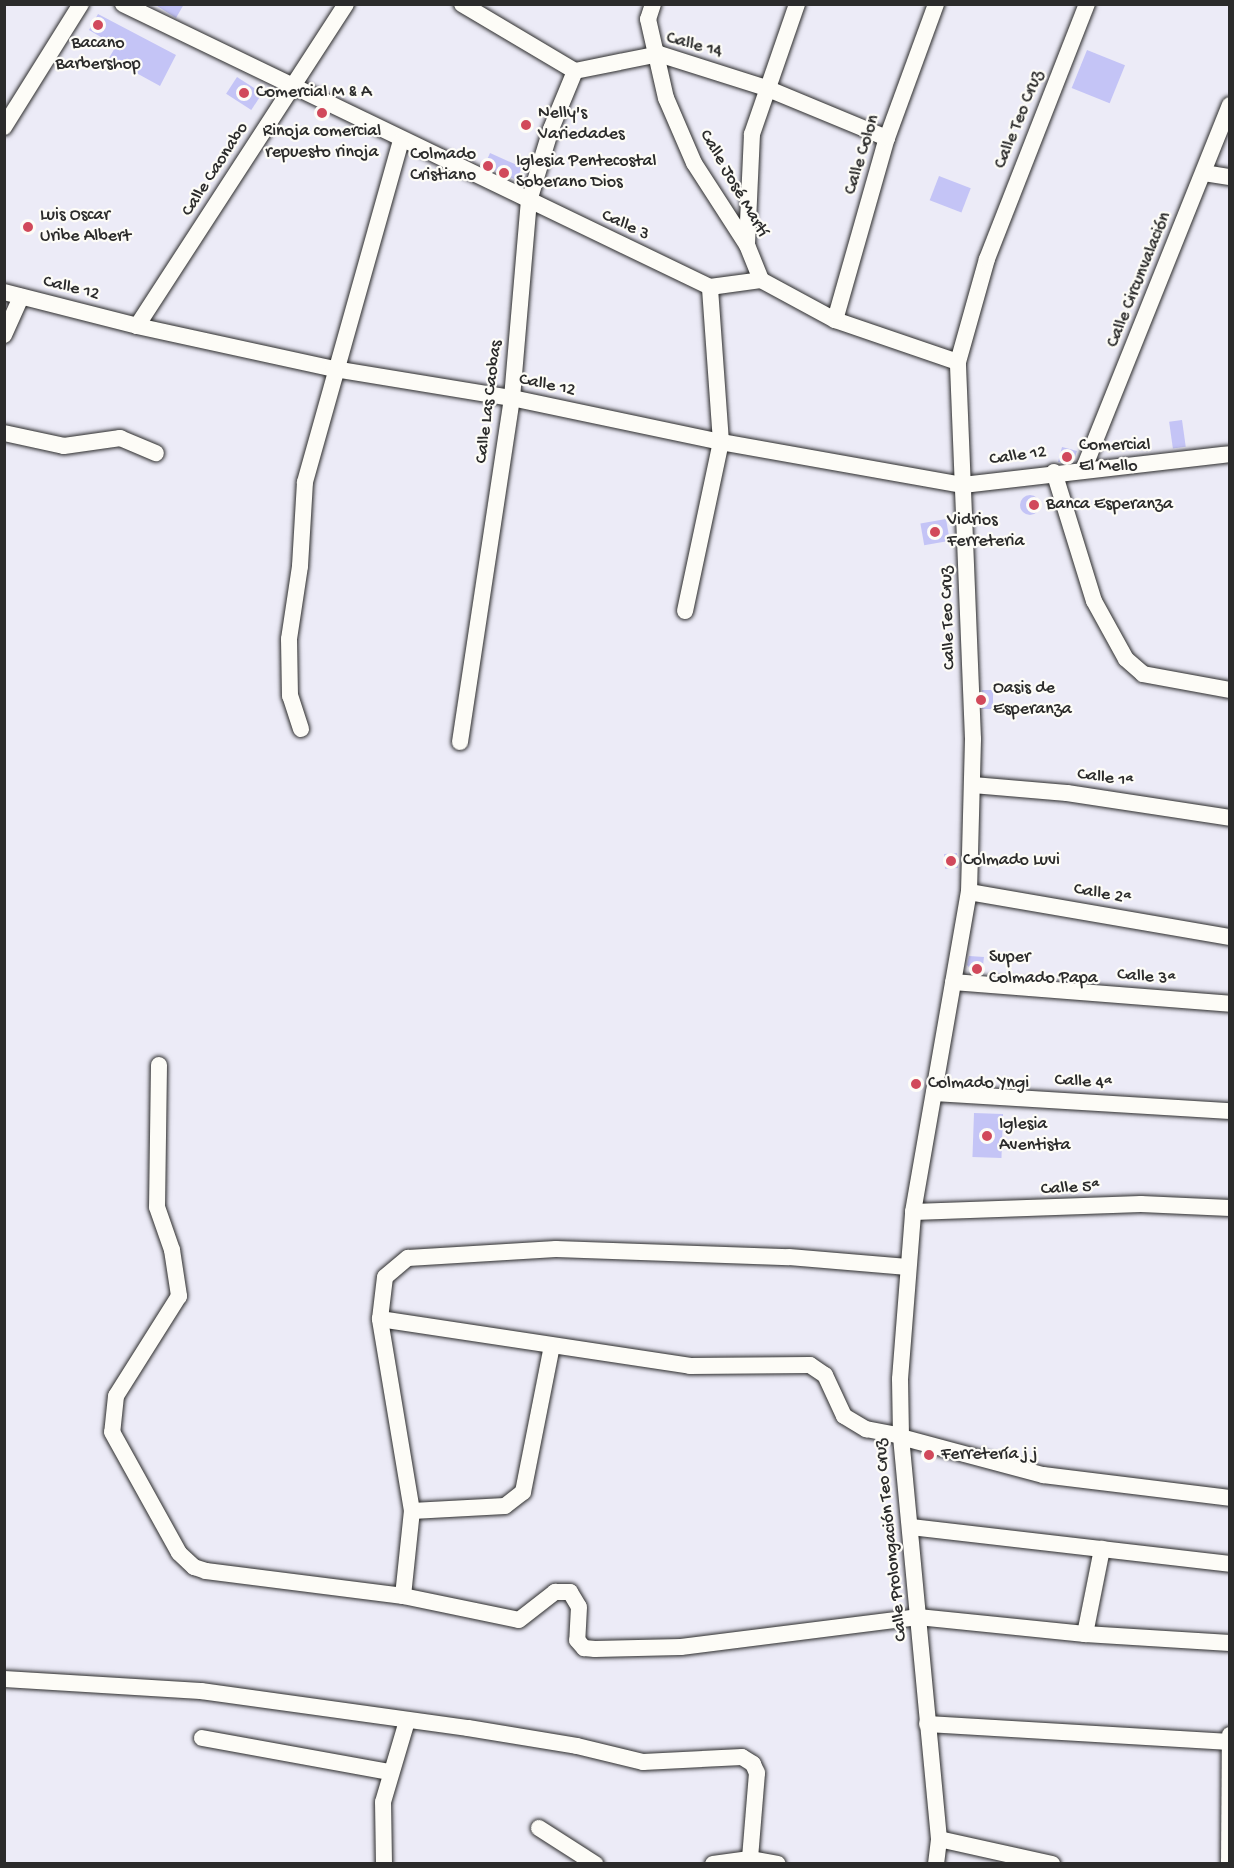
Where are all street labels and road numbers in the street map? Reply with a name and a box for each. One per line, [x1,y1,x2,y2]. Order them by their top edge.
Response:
street label: Calle 14 [664,28,724,64]
street label: Calle Teo Cruz [991,68,1049,172]
street label: Calle Colon [841,113,885,197]
street label: Calle Caonabo [178,119,254,221]
street label: Calle José Martí [694,126,772,242]
street label: Calle 3 [598,206,652,246]
street label: Calle Circunvalación [1103,209,1177,351]
street label: Calle 12 [41,272,101,306]
street label: Calle Las Caobas [472,339,508,465]
street label: Calle 12 [517,369,577,403]
street label: Calle 12 [988,442,1048,472]
street label: Calle Teo Cruz [936,566,962,670]
street label: Calle 1ª [1076,764,1134,794]
street label: Calle 2ª [1072,879,1132,911]
street label: Calle 3ª [1116,965,1176,991]
street label: Calle 4ª [1054,1070,1112,1096]
street label: Calle 5ª [1040,1177,1100,1201]
street label: Calle Prolongación Teo Cruz [871,1438,913,1642]

